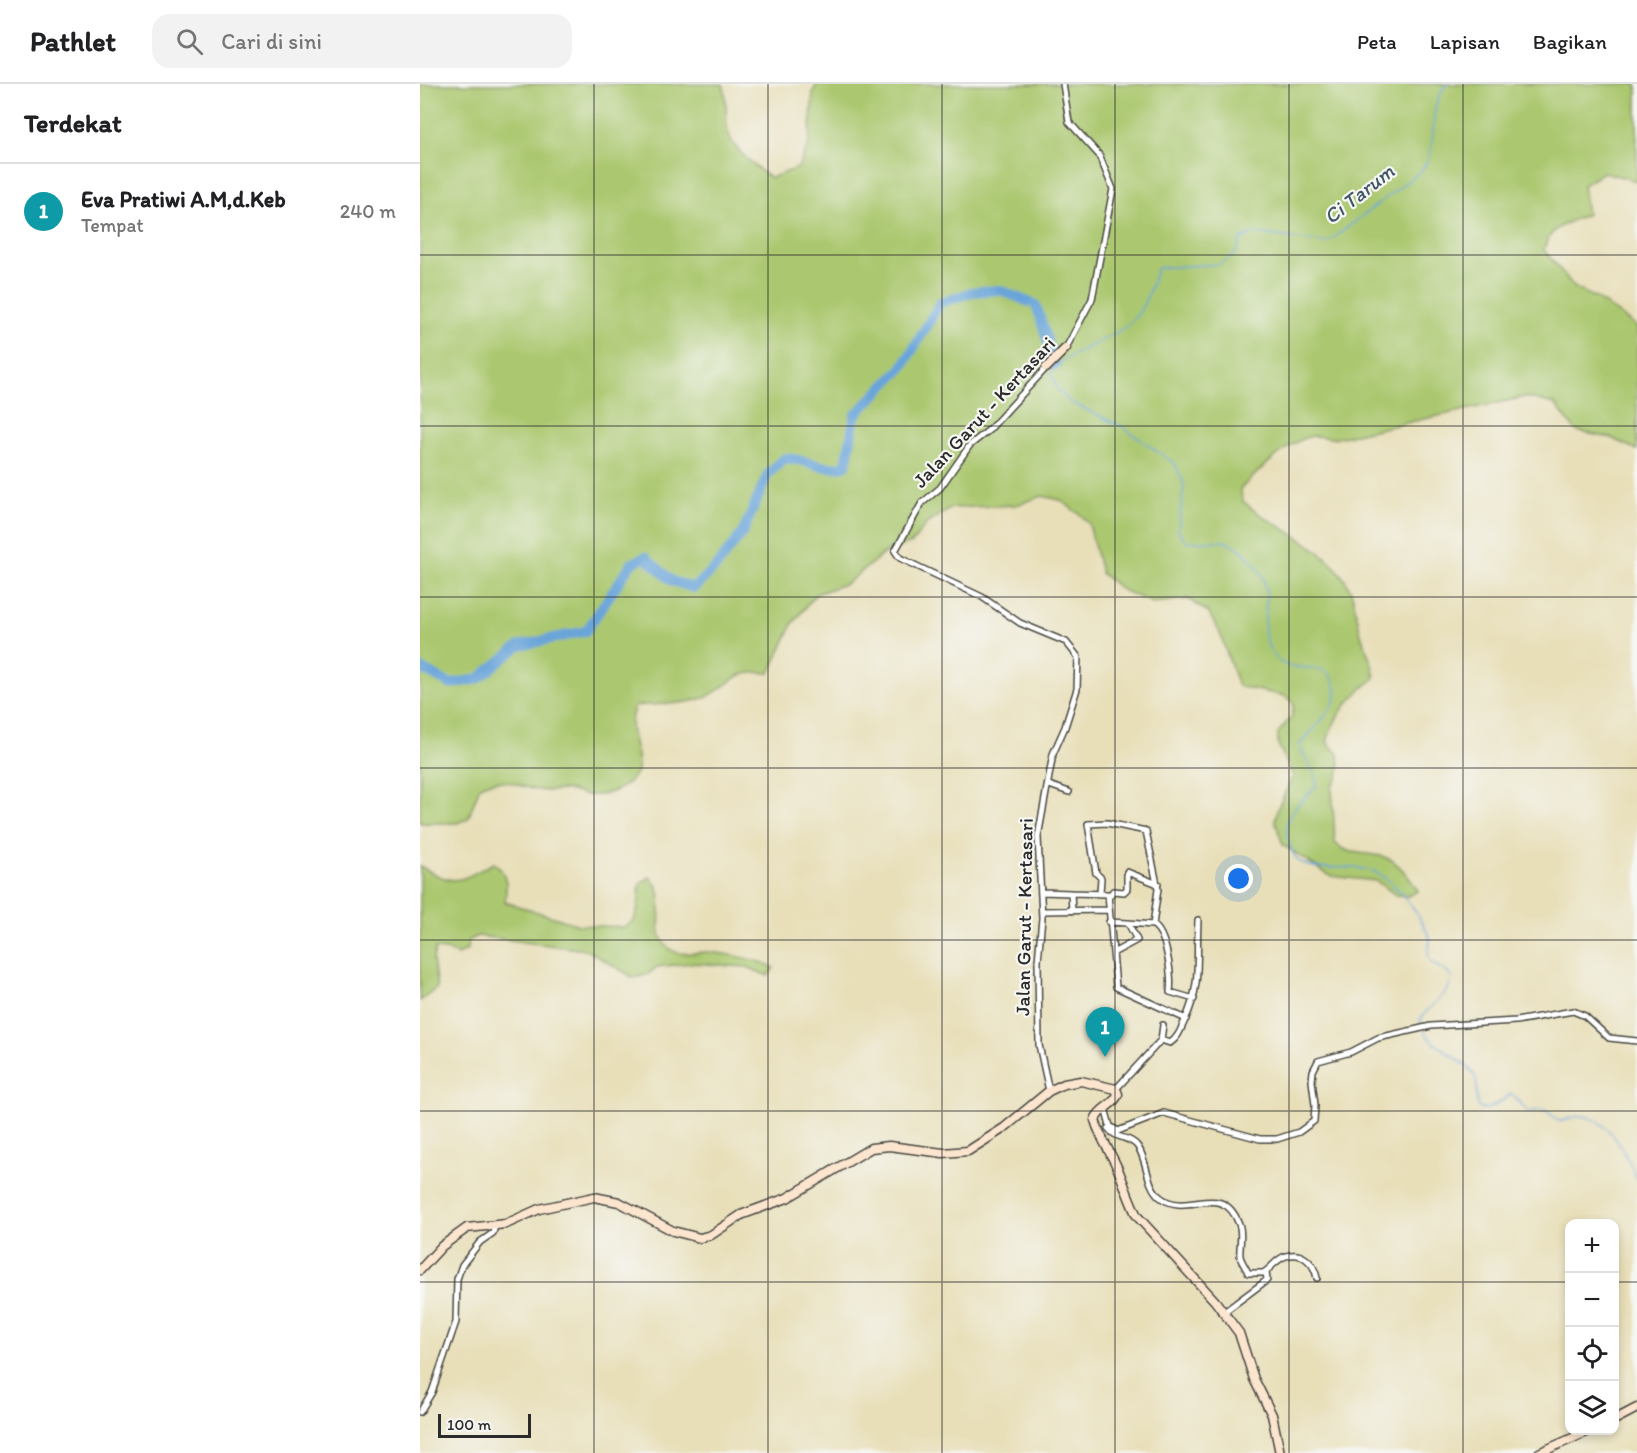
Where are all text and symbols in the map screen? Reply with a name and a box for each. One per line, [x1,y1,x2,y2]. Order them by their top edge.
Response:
search box [152,14,572,68]
text: Pathlet [30,24,116,58]
icon: search [173,25,206,58]
text: Cari di sini [221,28,322,55]
text: Peta [1357,29,1397,54]
text: Lapisan [1430,29,1500,54]
text: Bagikan [1533,29,1607,54]
text: Terdekat [24,107,122,139]
water label: Ci Tarum [1318,158,1399,229]
text: Eva Pratiwi A.M,d.Keb [81,186,286,213]
text: 1 [39,199,48,223]
text: 240 m [340,199,396,223]
text: Tempat [81,213,144,237]
street label: Jalan Garut - Kertasari [908,331,1060,493]
street label: Jalan Garut - Kertasari [1010,818,1038,1016]
your location [1224,864,1253,893]
pin: 1 [1086,1008,1124,1057]
map controls [1565,1219,1619,1435]
button: + [1565,1219,1619,1273]
button: − [1565,1273,1619,1327]
button: locate [1565,1327,1619,1381]
button: layers [1565,1381,1619,1435]
scale bar [438,1411,531,1438]
text: 100 m [447,1415,491,1434]

